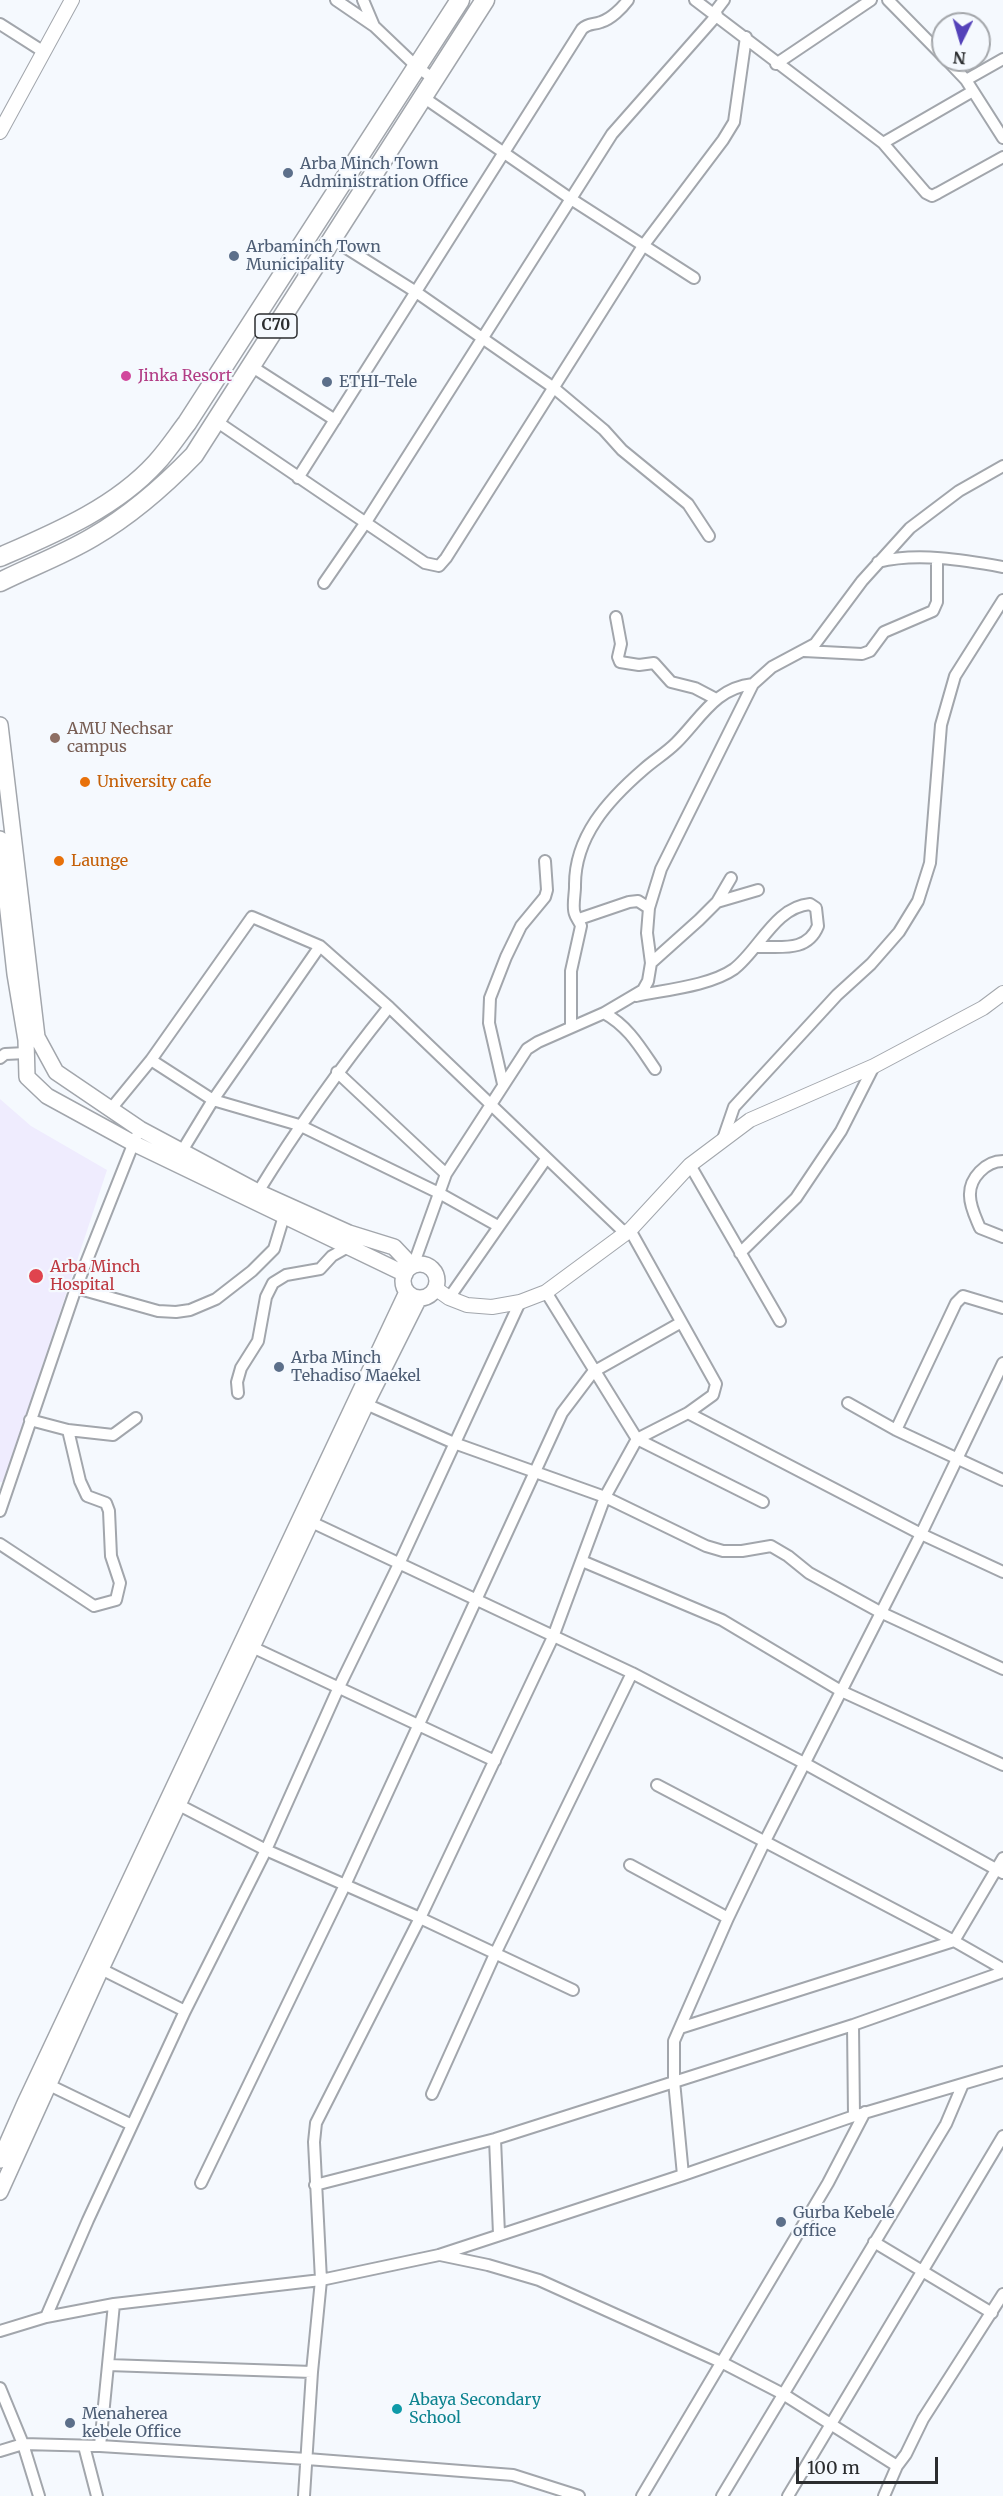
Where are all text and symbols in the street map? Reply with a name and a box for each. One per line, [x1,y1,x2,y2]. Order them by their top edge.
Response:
north arrow [931,12,991,72]
text: N [952,47,967,68]
place label: Arba Minch Town Administration Office [300,154,468,192]
marker: Arba Minch Town Administration Office [281,166,295,180]
place label: Arbaminch Town Municipality [246,237,381,275]
marker: Arbaminch Town Municipality [227,249,241,263]
road number: C70 [255,314,297,338]
place label: Jinka Resort [138,366,232,386]
marker: Jinka Resort [119,369,133,383]
place label: ETHI-Tele [339,372,417,392]
marker: ETHI-Tele [320,375,334,389]
place label: AMU Nechsar campus [67,719,173,757]
marker: AMU Nechsar campus [48,731,62,745]
place label: University cafe [97,772,211,792]
marker: University cafe [78,775,92,789]
place label: Launge [71,851,128,871]
marker: Launge [52,854,66,868]
place label: Arba Minch Hospital [50,1257,140,1295]
marker: Arba Minch Hospital [27,1267,45,1285]
place label: Arba Minch Tehadiso Maekel [291,1348,421,1386]
marker: Arba Minch Tehadiso Maekel [272,1360,286,1374]
place label: Gurba Kebele office [793,2203,895,2241]
marker: Gurba Kebele office [774,2215,788,2229]
place label: Abaya Secondary School [409,2390,541,2428]
marker: Abaya Secondary School [390,2402,404,2416]
place label: Menaherea kebele Office [82,2404,181,2442]
marker: Menaherea kebele Office [63,2416,77,2430]
scale bar [799,2445,942,2483]
text: 100 m [807,2456,860,2479]

